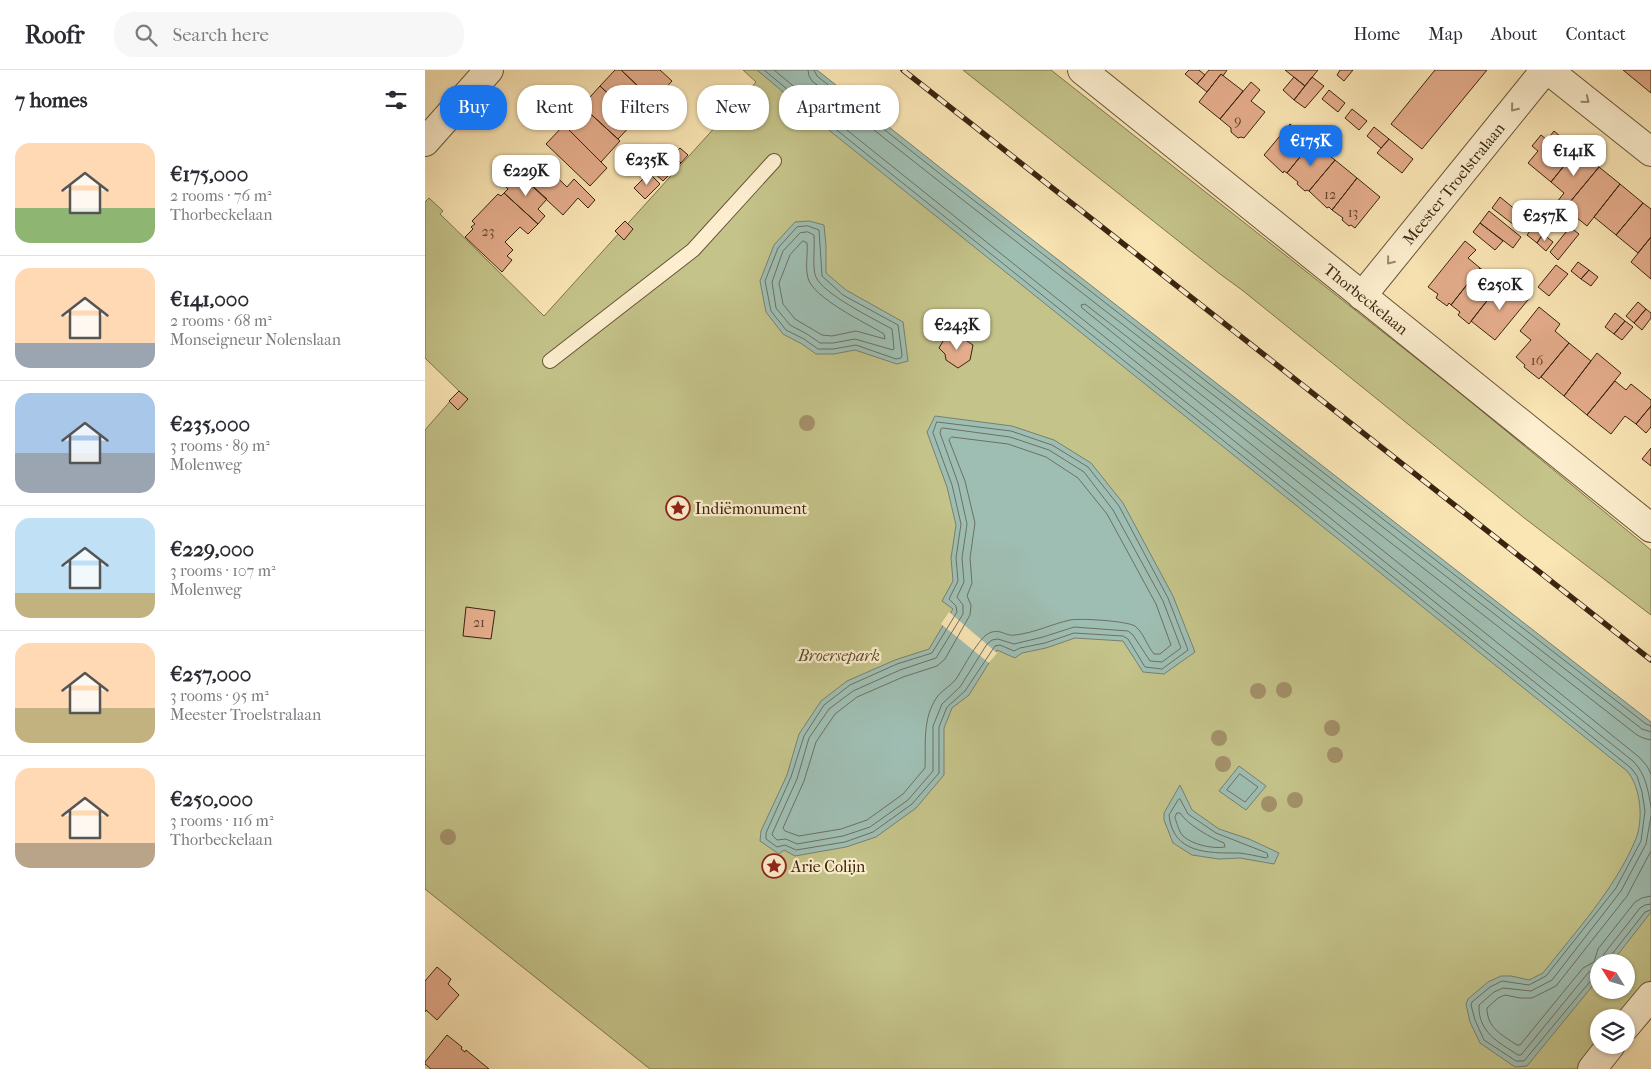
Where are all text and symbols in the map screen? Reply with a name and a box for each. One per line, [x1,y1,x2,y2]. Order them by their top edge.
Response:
search box [114,12,464,57]
text: Roofr [25,21,84,49]
icon: search [132,21,160,49]
text: Search here [172,24,269,46]
text: Home [1353,24,1400,45]
text: Map [1428,24,1463,45]
text: About [1491,24,1537,45]
text: Contact [1565,24,1626,45]
chip: Buy [440,85,507,130]
chip: Rent [517,85,592,130]
chip: Filters [602,85,687,130]
chip: New [697,85,769,130]
chip: Apartment [779,85,899,130]
icon: filters [382,86,410,114]
text: 7 homes [15,88,87,112]
one-way arrow [1580,95,1589,103]
one-way arrow [1512,102,1520,111]
house number: 9 [1234,112,1242,129]
street label: Meester Troelstralaan [1398,118,1509,248]
pin: €175K [1276,124,1346,167]
text: €175K [1290,131,1332,150]
pin: €141K [1539,134,1609,177]
text: €141K [1553,141,1595,160]
pin: €235K [612,144,682,186]
text: €235K [626,150,668,169]
pin: €229K [491,154,561,197]
text: €229K [503,161,549,180]
text: €175,000 [170,162,248,186]
icon: home [55,163,115,223]
text: 2 rooms · 76 m² [170,186,271,205]
house number: 12 [1324,186,1336,203]
pin: €257K [1510,200,1580,242]
house number: 13 [1348,204,1358,221]
text: Thorbeckelaan [170,205,272,224]
text: €257K [1523,206,1567,225]
house number: 23 [482,223,494,240]
one-way arrow [1386,256,1395,265]
street label: Thorbeckelaan [1320,259,1413,339]
pin: €250K [1465,268,1535,311]
text: €250K [1477,275,1523,294]
text: €141,000 [170,287,249,311]
icon: home [55,288,115,348]
pin: €243K [922,308,992,351]
text: 2 rooms · 68 m² [170,311,272,330]
text: €243K [934,315,980,334]
text: Monseigneur Nolenslaan [170,330,341,349]
house number: 16 [1531,352,1544,369]
text: €235,000 [170,412,250,436]
icon: home [55,413,115,473]
text: 3 rooms · 89 m² [170,436,270,455]
text: Molenweg [170,455,242,474]
place icon: Indiëmonument [665,495,691,521]
place label: Indiëmonument [695,499,807,518]
text: €229,000 [170,537,254,561]
icon: home [55,538,115,598]
text: 3 rooms · 107 m² [170,561,276,580]
text: Molenweg [170,580,242,599]
house number: 21 [473,614,485,631]
park label: Broersepark [797,646,880,665]
text: €257,000 [170,662,251,686]
icon: home [55,663,115,723]
text: 3 rooms · 95 m² [170,686,269,705]
text: Meester Troelstralaan [170,705,321,724]
text: €250,000 [170,787,253,811]
icon: home [55,788,115,848]
text: 3 rooms · 116 m² [170,811,273,830]
text: Thorbeckelaan [170,830,272,849]
place icon: Arie Colijn [761,853,787,879]
place label: Arie Colijn [790,857,866,876]
north arrow [1590,954,1635,999]
map controls [1590,954,1635,1054]
button: layers [1590,1009,1635,1054]

